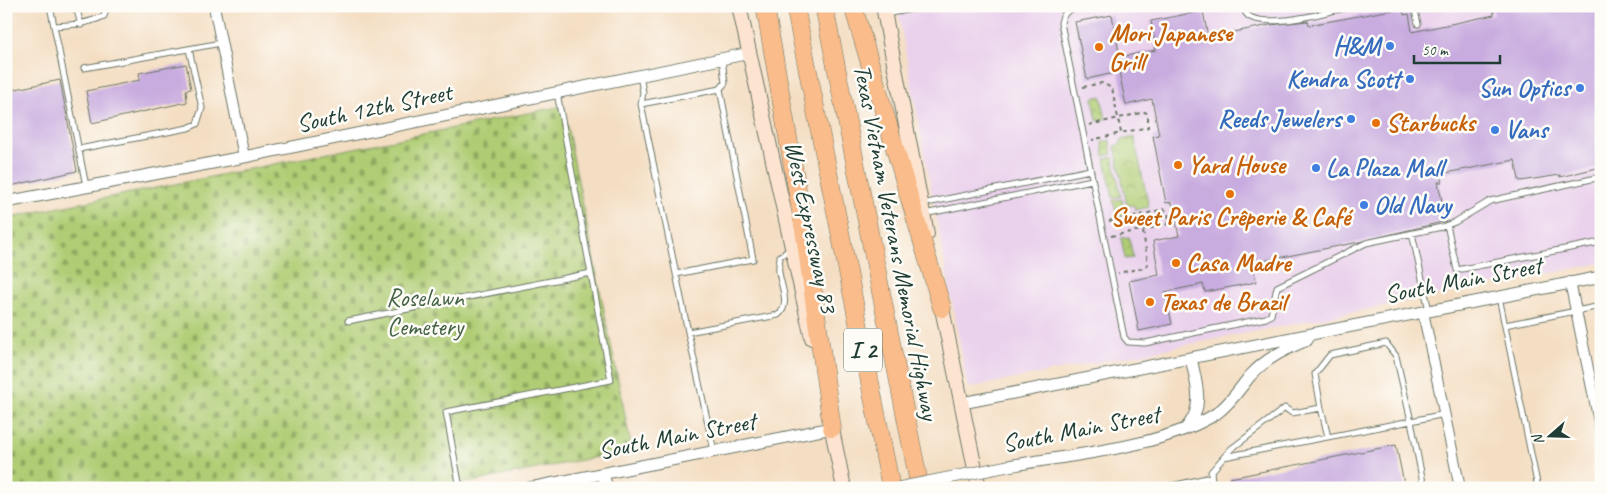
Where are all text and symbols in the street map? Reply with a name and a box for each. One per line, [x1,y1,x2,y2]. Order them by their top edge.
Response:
place label: Mori Japanese Grill [1109,17,1234,78]
place label: H&M [1333,30,1384,62]
scale bar [1414,32,1501,64]
marker: H&M [1384,40,1396,52]
marker: Mori Japanese Grill [1093,41,1105,53]
text: 50 m [1422,41,1449,60]
street label: Texas Vietnam Veterans Memorial Highway [846,61,947,425]
place label: Kendra Scott [1287,63,1404,95]
place label: Sun Optics [1478,72,1572,104]
marker: Kendra Scott [1404,73,1416,85]
street label: South 12th Street [294,75,457,140]
marker: Sun Optics [1574,82,1586,94]
place label: Reeds Jewelers [1218,103,1343,135]
place label: Starbucks [1386,107,1477,139]
marker: Reeds Jewelers [1345,113,1357,125]
place label: Vans [1505,114,1550,146]
marker: Starbucks [1370,117,1382,129]
marker: Vans [1489,124,1501,136]
street label: West Expressway 83 [777,138,845,317]
place label: Yard House [1188,149,1287,181]
place label: La Plaza Mall [1326,152,1448,184]
marker: Yard House [1172,159,1184,171]
marker: La Plaza Mall [1310,162,1322,174]
marker: Sweet Paris Crêperie & Café [1224,188,1236,200]
place label: Old Navy [1374,189,1454,221]
marker: Old Navy [1358,199,1370,211]
place label: Sweet Paris Crêperie & Café [1110,201,1354,233]
place label: Casa Madre [1186,247,1293,279]
street label: South Main Street [1382,248,1548,311]
marker: Casa Madre [1170,257,1182,269]
park label: Roselawn Cemetery [386,282,465,343]
place label: Texas de Brazil [1160,286,1291,318]
marker: Texas de Brazil [1144,296,1156,308]
road number: I 2 [844,328,882,372]
street label: South Main Street [1000,397,1166,460]
street label: South Main Street [596,404,762,467]
north arrow [1524,412,1574,462]
text: N [1528,431,1548,447]

